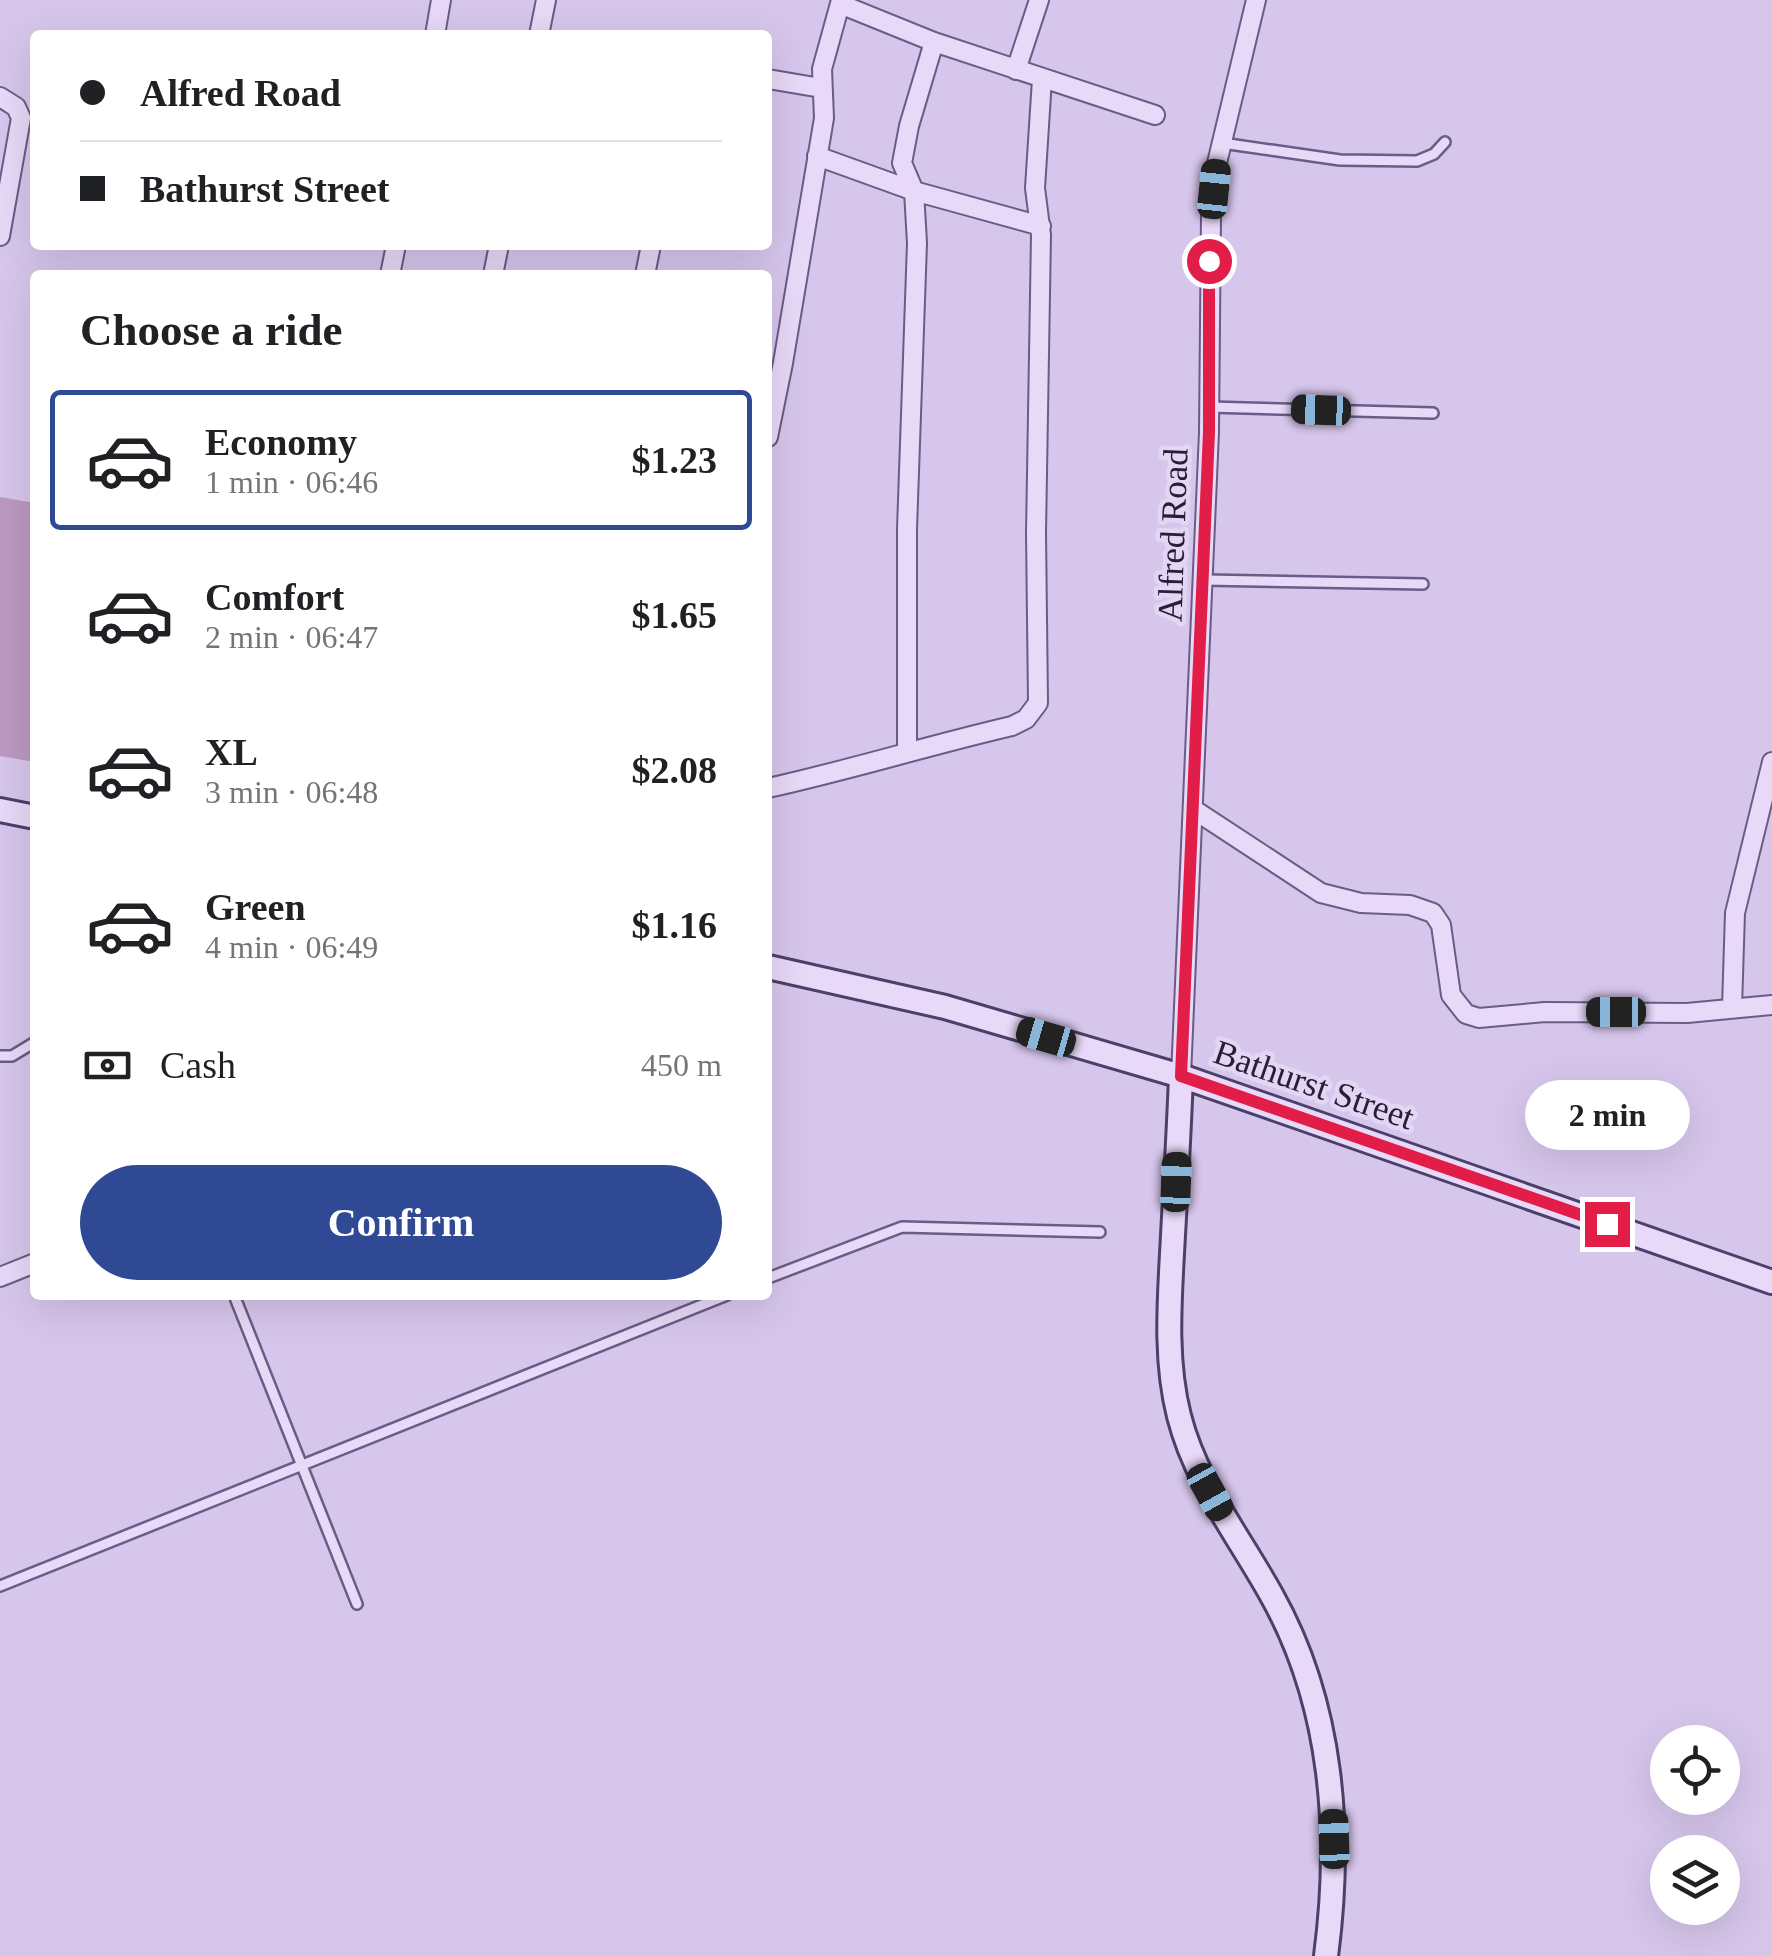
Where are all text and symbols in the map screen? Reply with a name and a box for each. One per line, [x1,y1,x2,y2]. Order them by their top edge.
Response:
text: Alfred Road [140,72,341,114]
car [1196,158,1232,220]
text: Bathurst Street [140,168,389,210]
route start [1187,239,1232,284]
text: Choose a ride [80,305,343,355]
car [1290,394,1352,426]
icon: car [85,415,175,505]
text: Economy [205,421,357,463]
text: $1.23 [632,439,717,481]
street label: Alfred Road [1150,447,1196,623]
text: 1 min · 06:46 [205,464,378,500]
icon: car [85,570,175,660]
text: Comfort [205,576,344,618]
text: $1.65 [632,594,717,636]
text: 2 min · 06:47 [205,619,378,655]
icon: car [85,725,175,815]
text: XL [205,731,258,773]
text: $2.08 [632,749,717,791]
text: 3 min · 06:48 [205,774,378,810]
icon: car [85,880,175,970]
text: Green [205,886,306,928]
text: $1.16 [632,904,717,946]
text: 4 min · 06:49 [205,929,378,965]
car [1586,997,1646,1027]
car [1013,1014,1079,1060]
street label: Bathurst Street [1209,1033,1419,1138]
icon: cash [80,1038,135,1093]
text: Cash [160,1044,236,1086]
text: 450 m [641,1047,722,1083]
callout: 2 min [1524,1079,1690,1149]
text: 2 min [1569,1097,1646,1133]
car [1160,1151,1192,1213]
button: Confirm [80,1165,722,1280]
route end [1585,1202,1630,1247]
car [1182,1458,1238,1526]
map controls [1650,1725,1740,1925]
button: locate [1650,1725,1740,1815]
car [1318,1808,1350,1870]
button: layers [1650,1835,1740,1925]

